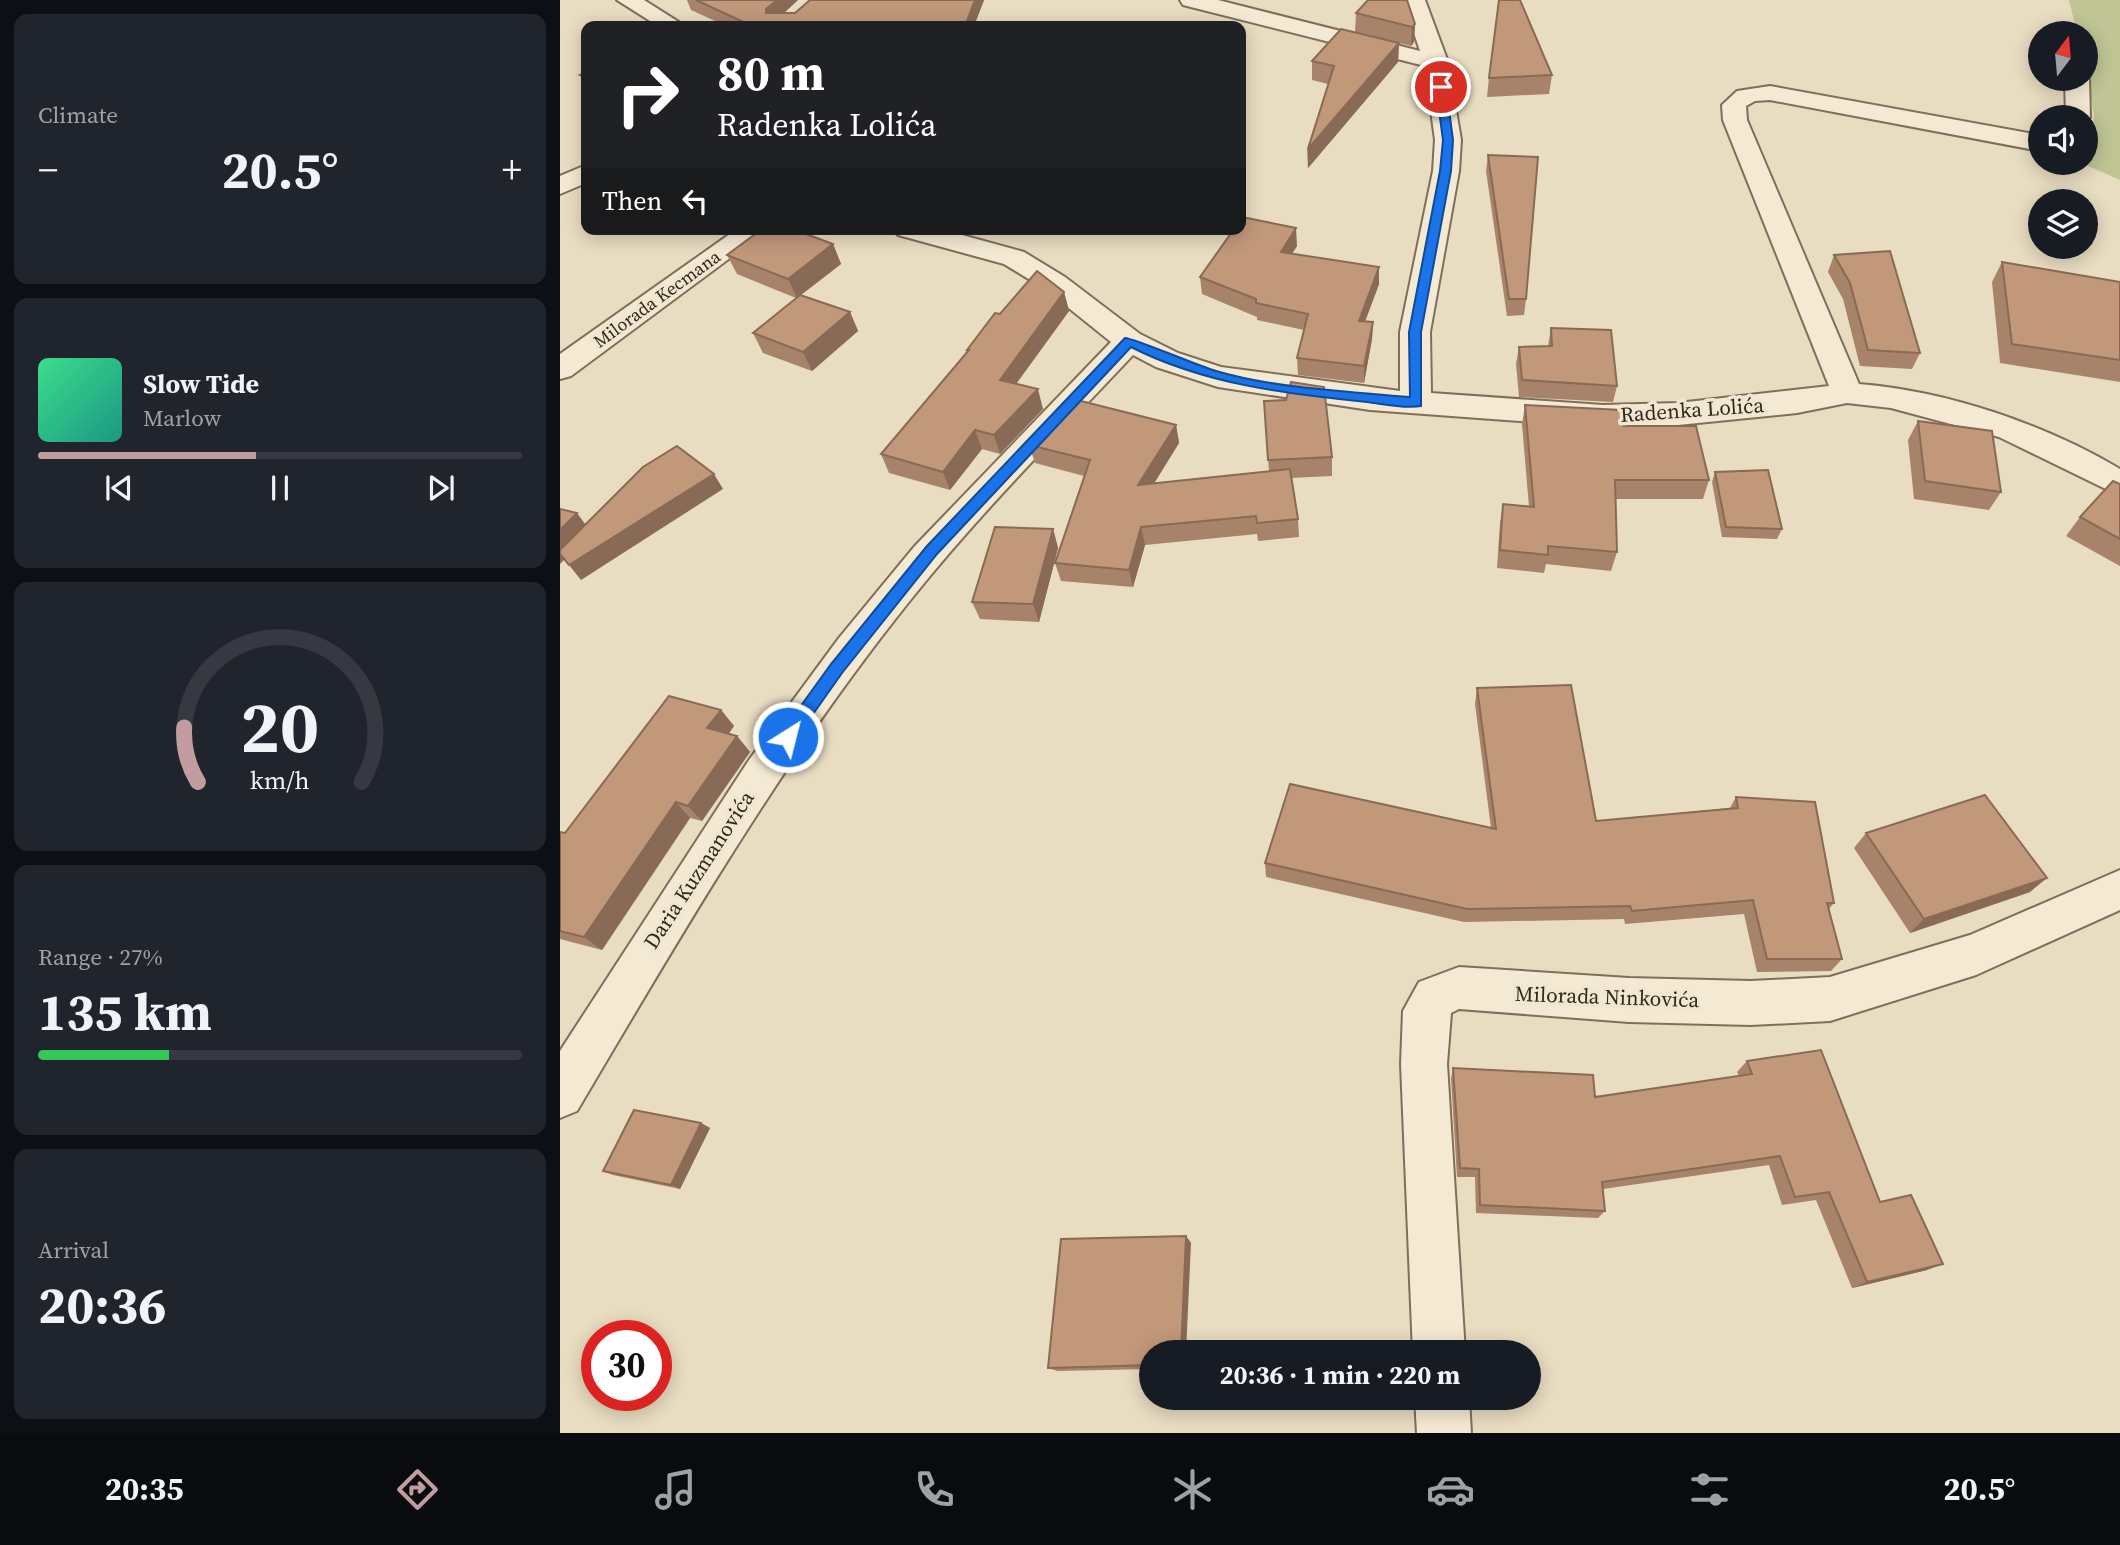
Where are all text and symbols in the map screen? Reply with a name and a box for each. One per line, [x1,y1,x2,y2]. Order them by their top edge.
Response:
north arrow [2028,21,2098,91]
map controls [2028,21,2098,259]
text: 80 m [717,39,825,106]
icon: right [602,49,693,140]
pin [1411,57,1471,117]
icon: arrive [1422,68,1460,106]
text: Climate [38,99,118,131]
text: Radenka Lolića [717,103,937,147]
button: sound [2028,105,2098,175]
text: 20.5° [221,134,339,205]
text: − [38,144,58,196]
text: + [502,144,522,196]
icon: left [676,182,714,220]
text: Then [602,183,662,219]
button: layers [2028,189,2098,259]
street label: Milorada Kecmana [588,243,726,353]
text: Slow Tide [143,366,259,402]
street label: Radenka Lolića [1619,390,1765,429]
text: Marlow [143,402,221,434]
icon: previous [100,469,138,507]
icon: pause [261,469,299,507]
icon: next [422,469,460,507]
text: 20 [241,678,319,777]
position arrow [751,700,825,774]
text: km/h [250,763,310,797]
street label: Daria Kuzmanovića [637,785,761,954]
text: Range · 27% [38,941,163,973]
text: 135 km [38,976,212,1047]
street label: Milorada Ninkovića [1514,979,1700,1014]
text: Arrival [38,1234,109,1266]
text: 20:36 [38,1269,166,1340]
speed limit sign: 30 [581,1320,672,1411]
text: 20:36 · 1 min · 220 m [1220,1357,1460,1393]
icon: directions [393,1465,442,1514]
icon: music [651,1465,700,1514]
icon: phone [910,1465,959,1514]
icon: climate [1168,1465,1217,1514]
icon: car [1426,1465,1475,1514]
icon: filters [1685,1465,1734,1514]
text: 20:35 [105,1467,184,1511]
text: 20.5° [1943,1467,2015,1511]

